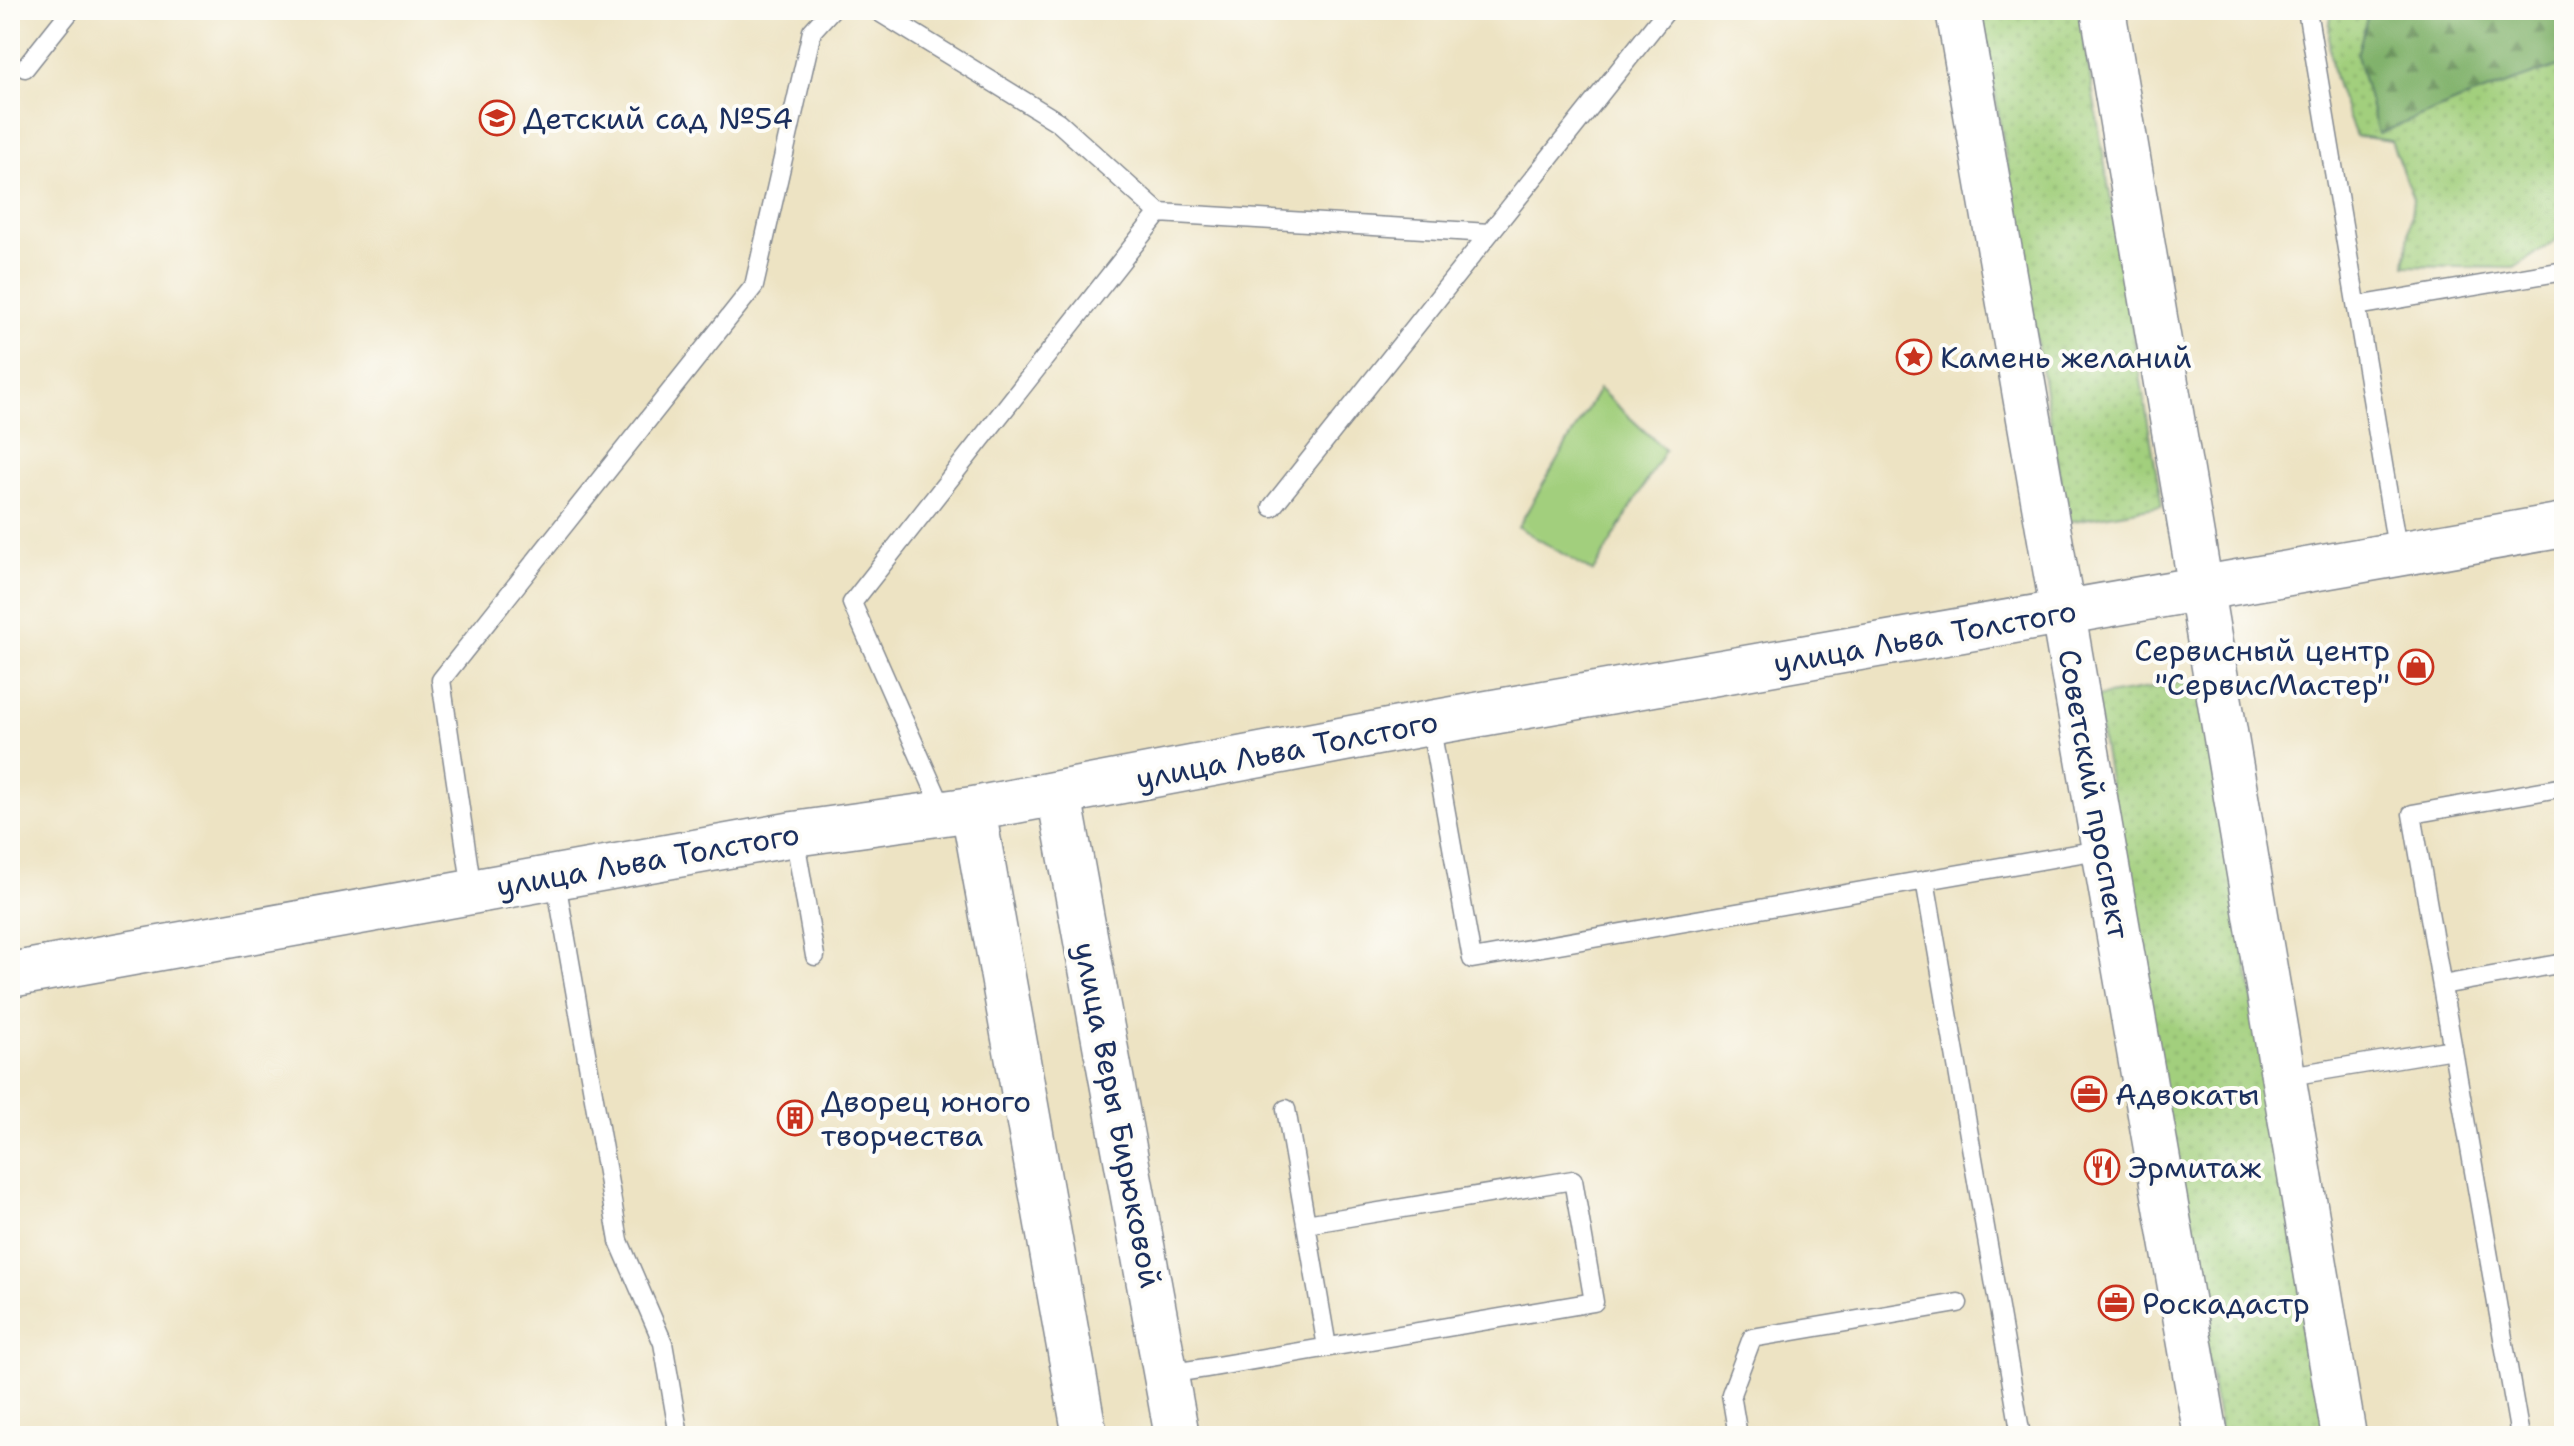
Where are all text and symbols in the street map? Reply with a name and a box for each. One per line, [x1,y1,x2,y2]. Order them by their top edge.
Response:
place label: Детский сад №54 [523,98,793,139]
school or university icon: Детский сад №54 [478,99,516,137]
place label: Камень желаний [1940,337,2192,378]
place icon: Камень желаний [1895,338,1933,376]
street label: улица Льва Толстого [1770,590,2080,684]
place label: Сервисный центр "СервисМастер" [2134,630,2390,705]
street label: Советский проспект [2048,646,2140,943]
shop icon: Сервисный центр "СервисМастер" [2397,648,2435,686]
street label: улица Льва Толстого [1132,701,1442,799]
street label: улица Льва Толстого [493,813,803,907]
street label: улица Веры Бирюковой [1064,939,1172,1291]
place label: Адвокаты [2115,1074,2260,1115]
office icon: Адвокаты [2070,1075,2108,1113]
place label: Дворец юного творчества [821,1081,1031,1156]
building icon: Дворец юного творчества [776,1099,814,1137]
place label: Эрмитаж [2128,1147,2262,1188]
restaurant icon: Эрмитаж [2083,1148,2121,1186]
place label: Роскадастр [2142,1283,2310,1324]
office icon: Роскадастр [2097,1284,2135,1322]

